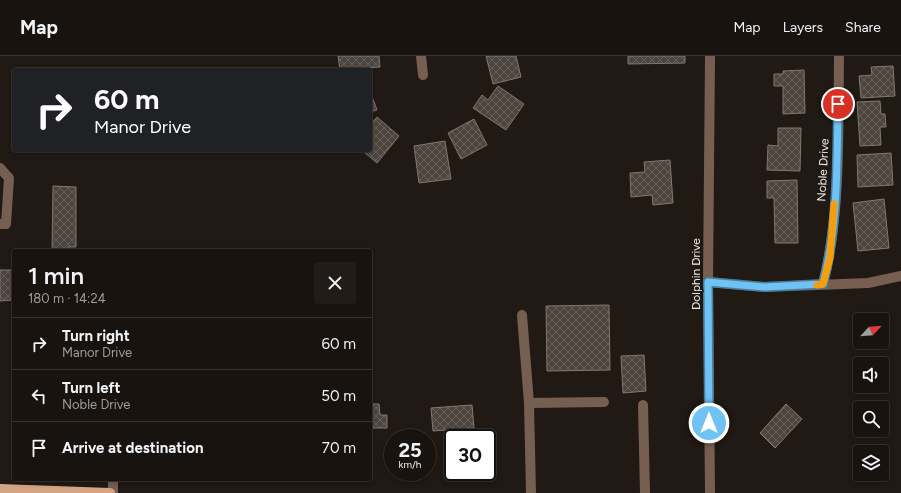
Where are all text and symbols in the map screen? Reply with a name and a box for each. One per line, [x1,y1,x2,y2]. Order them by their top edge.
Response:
text: Map [20,16,58,39]
text: Map [733,19,761,36]
text: Layers [783,19,823,36]
text: Share [845,19,881,36]
text: 60 m [94,82,159,116]
icon: right [28,84,80,136]
pin [821,87,855,121]
icon: arrive [827,93,849,115]
text: Manor Drive [94,116,191,138]
street label: Noble Drive [814,138,832,202]
street label: Dolphin Drive [689,238,703,310]
text: 1 min [28,261,84,290]
button: close [314,262,356,304]
text: 180 m · 14:24 [28,291,106,306]
north arrow [853,313,889,349]
map controls [853,313,889,481]
text: Turn right [62,327,130,345]
icon: right [28,333,50,355]
text: 60 m [321,335,356,353]
text: Manor Drive [62,345,132,360]
button: sound [853,357,889,393]
text: Turn left [62,379,120,397]
icon: left [28,385,50,407]
text: 50 m [321,387,356,405]
text: Noble Drive [62,397,130,412]
button: search [853,401,889,437]
position arrow [688,402,730,444]
speed limit sign: 30 [444,429,496,481]
icon: arrive [28,437,50,459]
text: 25 [398,438,422,462]
text: Arrive at destination [62,439,203,457]
text: 70 m [322,439,356,457]
button: layers [853,445,889,481]
text: km/h [399,458,421,471]

